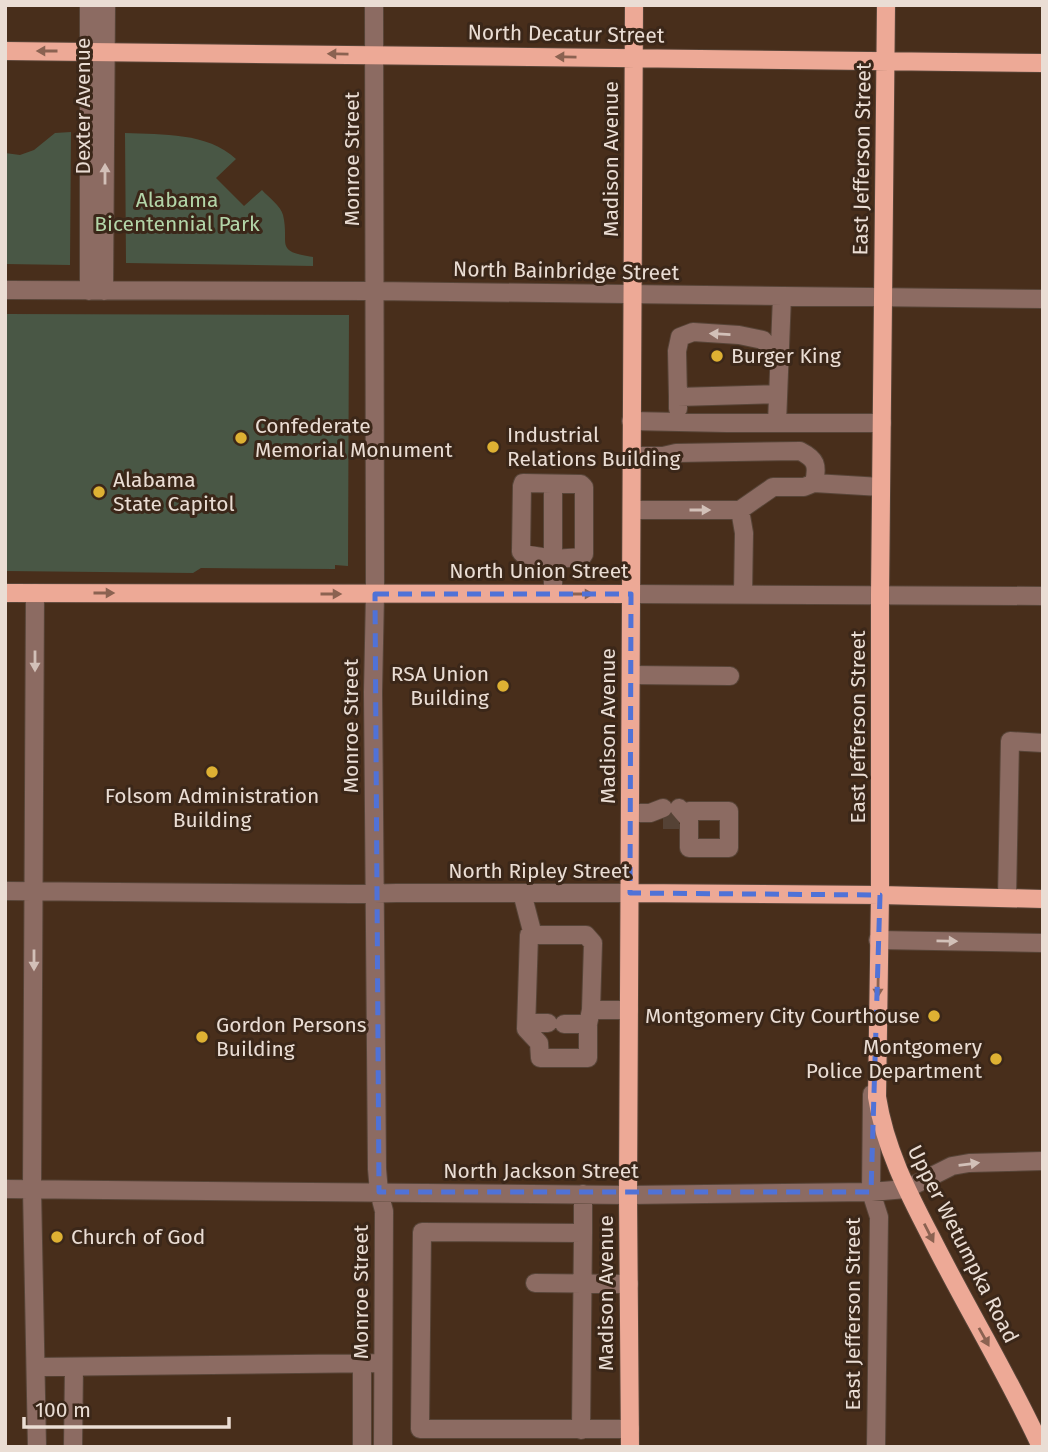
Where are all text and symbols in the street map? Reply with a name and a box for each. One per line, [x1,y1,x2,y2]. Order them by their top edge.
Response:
street label: North Decatur Street [467,19,665,49]
street label: Dexter Avenue [70,37,96,175]
one-way arrow [36,45,58,57]
one-way arrow [327,48,349,60]
one-way arrow [555,51,577,62]
street label: East Jefferson Street [847,62,877,256]
street label: Madison Avenue [598,81,624,237]
street label: Monroe Street [339,91,365,226]
one-way arrow [99,163,111,185]
park label: Alabama Bicentennial Park [94,187,260,237]
street label: North Bainbridge Street [453,256,680,286]
one-way arrow [709,328,731,339]
place label: Burger King [731,343,841,369]
marker: Burger King [709,348,725,364]
place label: Confederate Memorial Monument [255,413,453,463]
place label: Industrial Relations Building [507,422,680,472]
marker: Confederate Memorial Monument [233,430,249,446]
marker: Industrial Relations Building [485,439,501,455]
place label: Alabama State Capitol [113,467,235,517]
marker: Alabama State Capitol [91,484,107,500]
one-way arrow [689,504,711,516]
street label: North Union Street [449,558,629,584]
one-way arrow [93,587,115,599]
one-way arrow [320,588,342,600]
one-way arrow [572,588,594,600]
street label: East Jefferson Street [845,630,871,824]
street label: Madison Avenue [595,648,621,804]
one-way arrow [29,650,41,672]
street label: Monroe Street [338,658,364,793]
place label: RSA Union Building [391,661,489,711]
marker: RSA Union Building [495,678,511,694]
marker: Folsom Administration Building [204,764,220,780]
place label: Folsom Administration Building [105,783,319,833]
street label: North Ripley Street [448,858,630,884]
one-way arrow [936,935,958,947]
one-way arrow [28,950,40,972]
one-way arrow [872,977,884,999]
place label: Montgomery City Courthouse [645,1003,920,1029]
marker: Montgomery City Courthouse [926,1008,942,1024]
place label: Gordon Persons Building [216,1012,367,1062]
marker: Gordon Persons Building [194,1029,210,1045]
place label: Montgomery Police Department [806,1034,983,1084]
marker: Montgomery Police Department [988,1051,1004,1067]
street label: Upper Wetumpka Road [902,1141,1024,1347]
street label: North Jackson Street [443,1158,639,1184]
one-way arrow [958,1158,980,1169]
street label: Madison Avenue [593,1215,619,1371]
street label: East Jefferson Street [840,1217,866,1411]
one-way arrow [923,1223,934,1243]
place label: Church of God [71,1224,205,1250]
street label: Monroe Street [348,1224,374,1359]
marker: Church of God [49,1229,65,1245]
one-way arrow [978,1327,990,1347]
scale bar [24,1386,229,1430]
text: 100 m [35,1397,91,1423]

